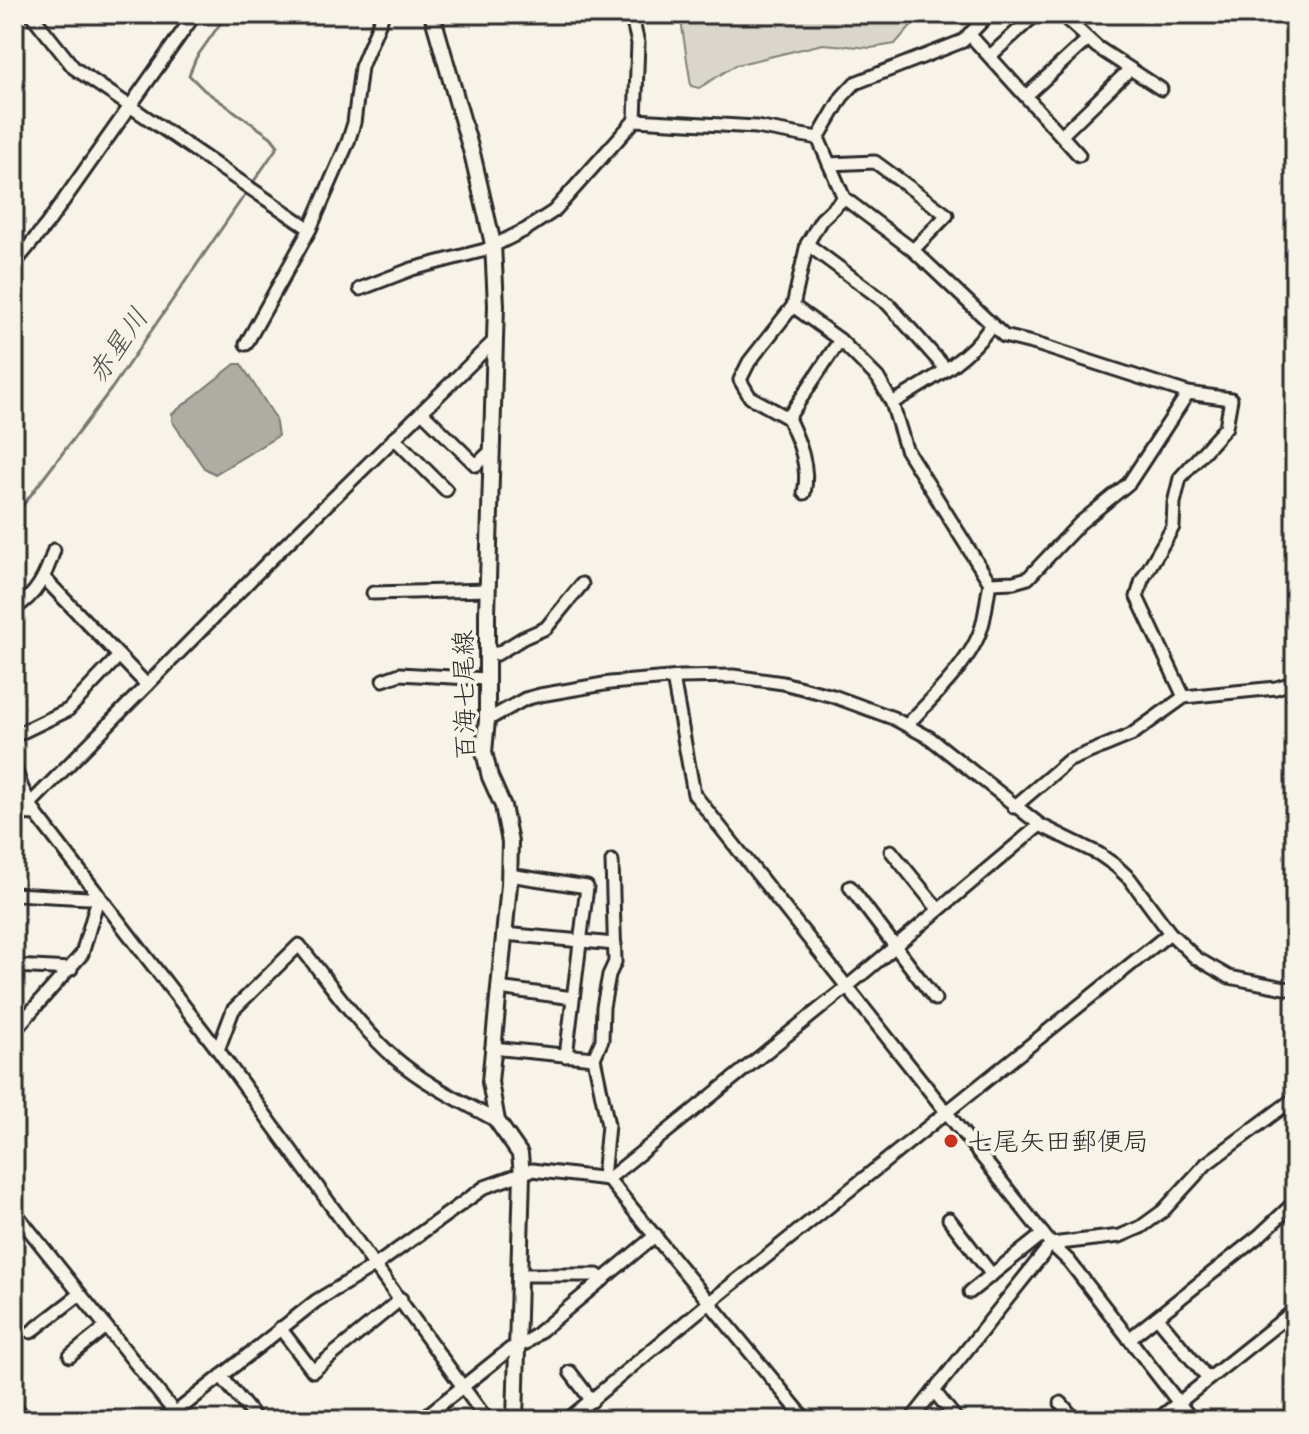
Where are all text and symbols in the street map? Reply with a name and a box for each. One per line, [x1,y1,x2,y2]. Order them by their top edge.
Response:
water label: 赤星川 [81,302,155,389]
street label: 百海七尾線 [449,630,481,760]
place label: 七尾矢田郵便局 [967,1127,1149,1157]
marker: 七尾矢田郵便局 [942,1132,960,1150]

